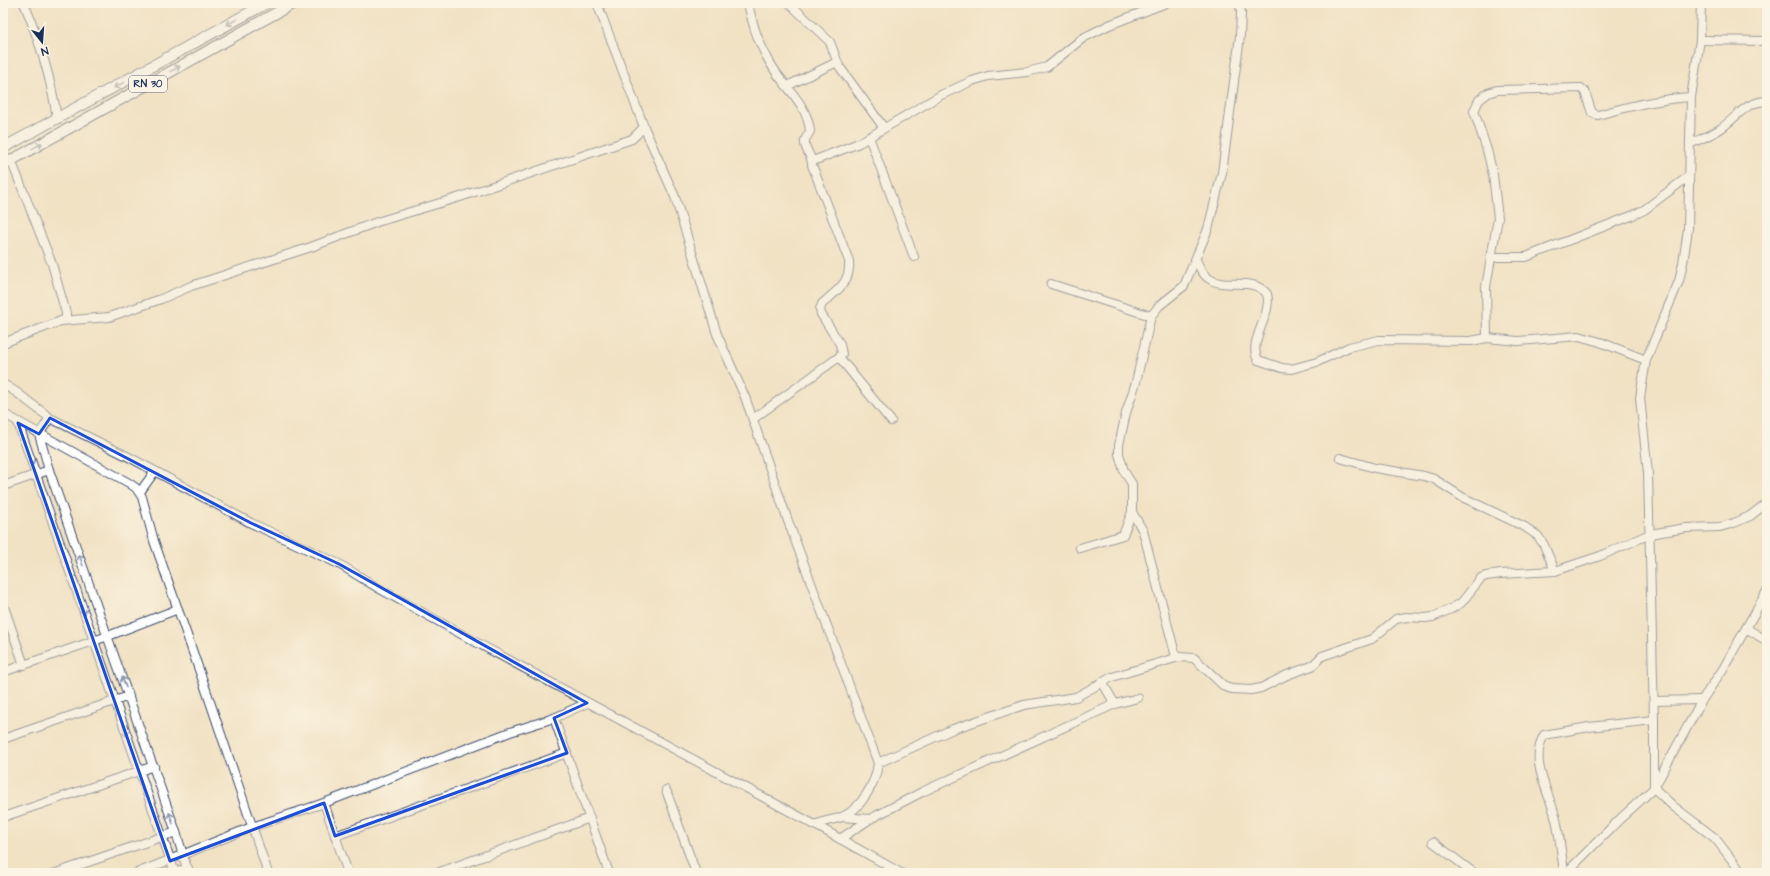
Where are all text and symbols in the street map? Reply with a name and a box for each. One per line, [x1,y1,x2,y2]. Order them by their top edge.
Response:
one-way arrow [227,18,239,26]
north arrow [22,22,62,62]
text: N [39,43,50,59]
one-way arrow [169,65,181,73]
road number: RN 30 [129,76,167,92]
one-way arrow [113,81,125,89]
one-way arrow [31,142,43,149]
one-way arrow [28,453,35,466]
one-way arrow [76,554,84,566]
one-way arrow [80,602,87,615]
one-way arrow [119,677,127,689]
one-way arrow [122,724,129,737]
one-way arrow [167,812,175,824]

